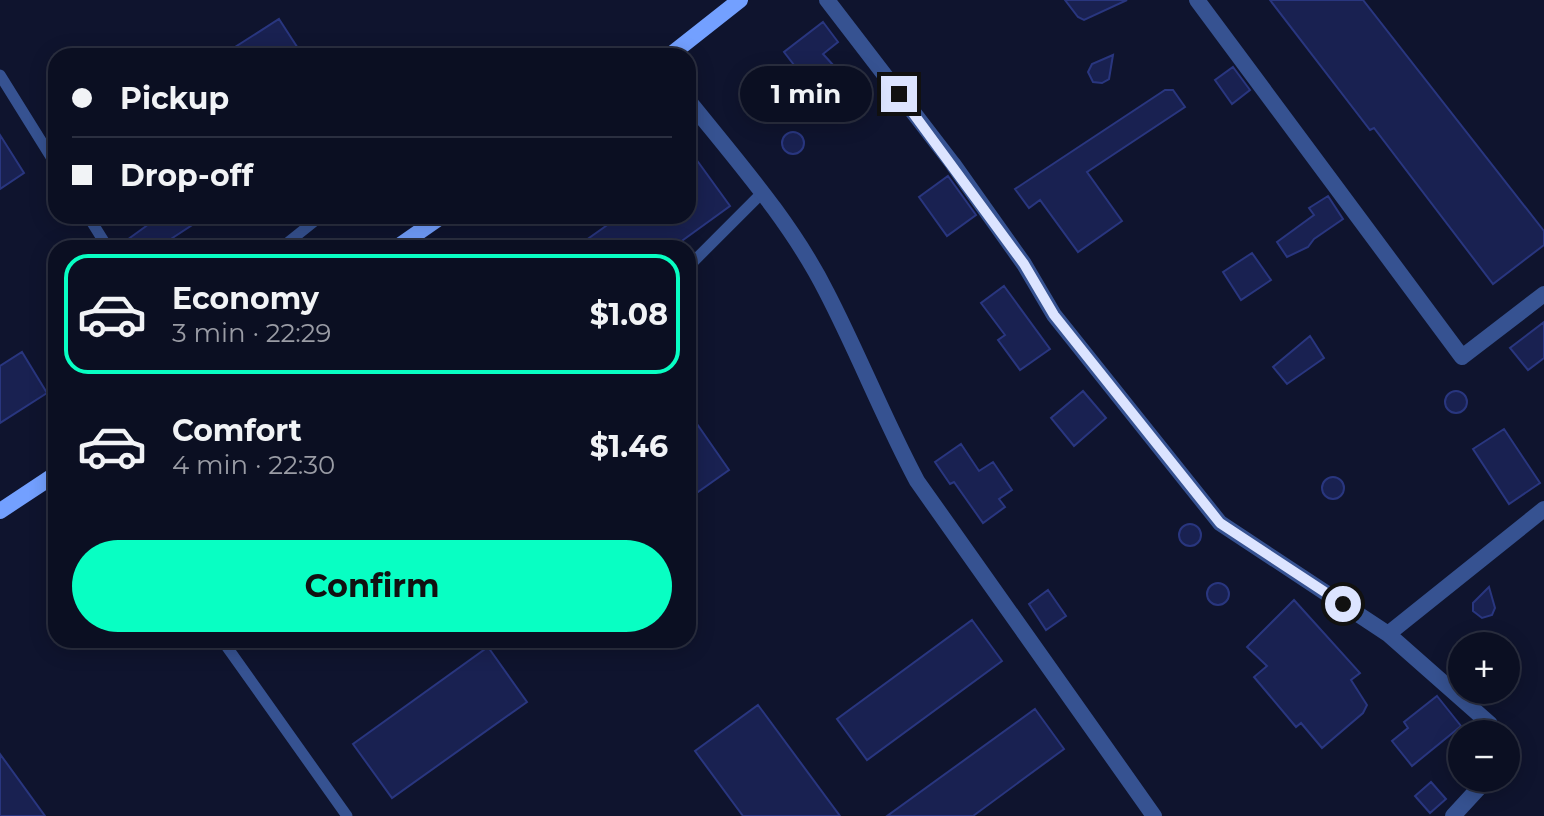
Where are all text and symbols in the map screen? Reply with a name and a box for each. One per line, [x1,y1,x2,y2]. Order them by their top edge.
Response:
callout: 1 min [739,66,871,122]
route end [881,76,917,112]
text: 1 min [771,78,841,110]
text: Pickup [120,80,229,117]
text: Drop-off [120,157,253,194]
icon: car [76,278,148,350]
text: Economy [172,280,319,317]
text: $1.08 [590,296,668,333]
text: 3 min · 22:29 [172,317,331,349]
icon: car [76,410,148,482]
text: Comfort [172,412,302,449]
text: $1.46 [590,428,668,465]
text: 4 min · 22:30 [172,449,335,481]
button: Confirm [72,540,672,632]
route start [1325,586,1361,622]
map controls [1448,632,1520,792]
button: + [1448,632,1520,704]
button: − [1448,720,1520,792]

